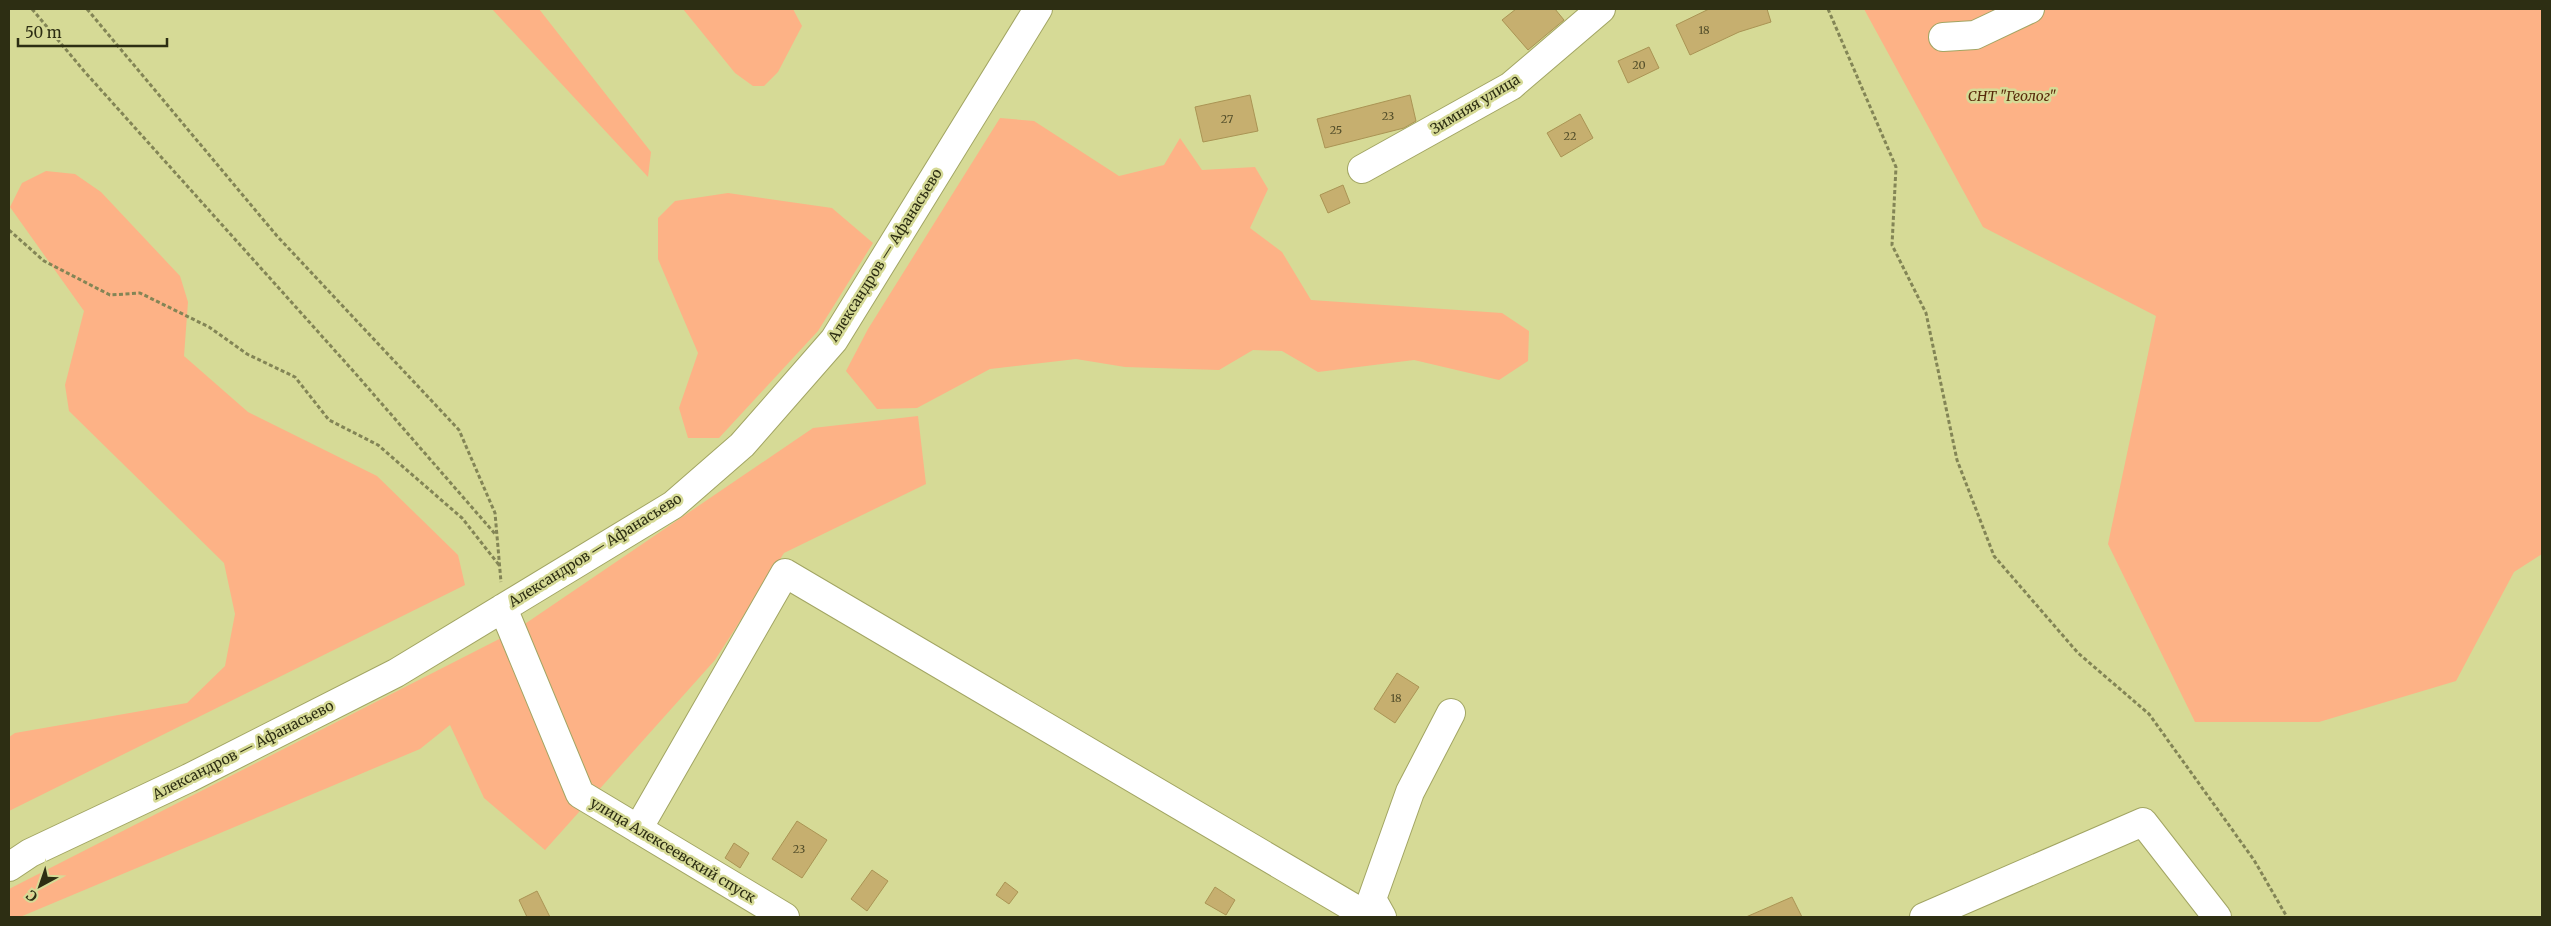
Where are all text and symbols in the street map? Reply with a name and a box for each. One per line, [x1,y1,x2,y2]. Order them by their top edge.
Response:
scale bar [18,15,166,47]
text: 50 m [25,23,62,42]
house number: 18 [1698,23,1710,37]
house number: 20 [1632,58,1646,72]
street label: Зимняя улица [1427,70,1524,138]
park label: СНТ "Геолог" [1968,87,2056,105]
house number: 23 [1382,109,1394,123]
house number: 27 [1221,112,1233,126]
house number: 25 [1330,123,1342,137]
house number: 22 [1564,129,1576,143]
street label: Александров — Афанасьево [824,165,946,346]
street label: Александров — Афанасьево [504,489,685,611]
house number: 18 [1390,691,1402,705]
street label: Александров — Афанасьево [149,696,336,804]
street label: улица Алексеевский спуск [587,793,759,907]
house number: 23 [793,842,805,856]
north arrow [15,861,65,911]
text: С [22,886,41,906]

